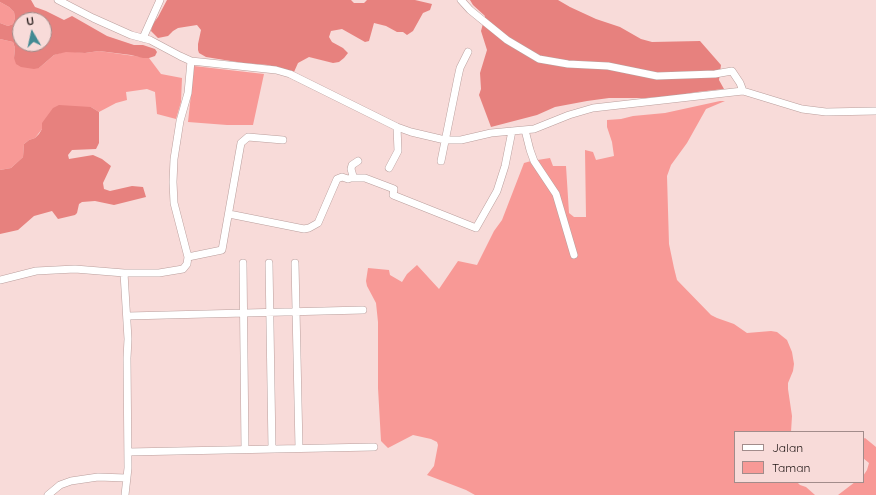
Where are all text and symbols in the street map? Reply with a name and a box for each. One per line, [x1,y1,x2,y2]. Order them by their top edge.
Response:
north arrow [12,12,52,52]
text: U [25,14,35,29]
legend [734,431,864,483]
text: Jalan [772,440,803,455]
text: Taman [772,460,810,475]

